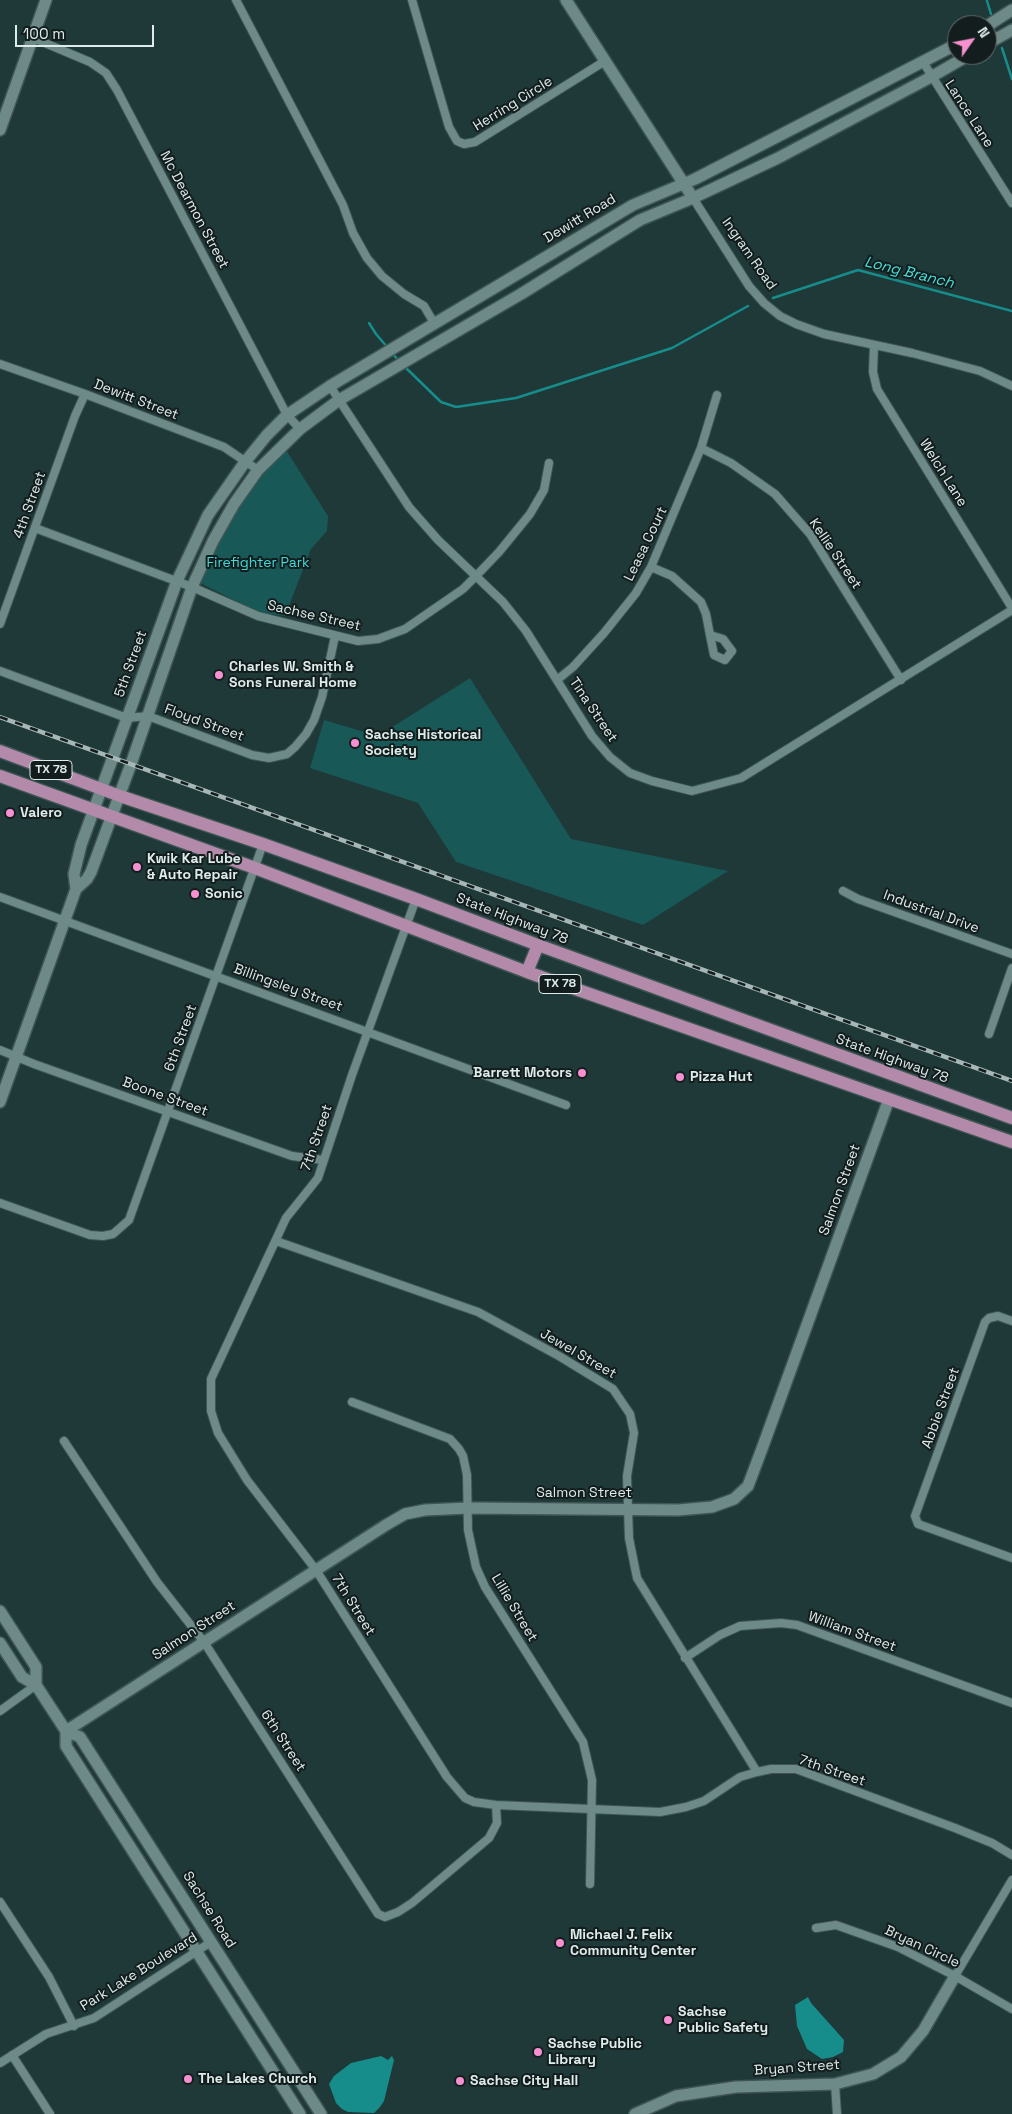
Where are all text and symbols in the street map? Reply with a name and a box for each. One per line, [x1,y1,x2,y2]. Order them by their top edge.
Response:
scale bar [18,15,156,47]
north arrow [947,15,997,65]
text: 100 m [23,24,65,43]
text: N [974,24,994,41]
street label: Herring Circle [470,73,556,135]
street label: Lance Lane [941,77,997,151]
street label: Mc Dearmon Street [156,148,232,272]
street label: Dewitt Road [541,191,619,247]
street label: Ingram Road [718,215,780,293]
water label: Long Branch [862,253,956,293]
street label: Dewitt Street [91,376,181,424]
street label: Welch Lane [916,436,970,510]
street label: 4th Street [10,469,50,541]
street label: Leasa Court [621,504,671,584]
street label: Kellie Street [805,516,865,592]
park label: Firefighter Park [206,555,310,571]
street label: Sachse Street [266,597,362,635]
street label: 5th Street [111,628,151,700]
place label: Charles W. Smith & Sons Funeral Home [229,659,357,692]
marker: Charles W. Smith & Sons Funeral Home [213,669,225,681]
street label: Tina Street [565,674,621,746]
street label: Floyd Street [162,701,246,745]
place label: Sachse Historical Society [365,727,481,760]
marker: Sachse Historical Society [349,737,361,749]
road number: TX 78 [30,760,72,780]
place label: Valero [20,805,62,821]
marker: Valero [4,807,16,819]
place label: Kwik Kar Lube & Auto Repair [147,851,241,884]
marker: Kwik Kar Lube & Auto Repair [131,861,143,873]
place label: Sonic [205,886,243,902]
street label: Industrial Drive [881,887,981,937]
marker: Sonic [189,888,201,900]
street label: State Highway 78 [454,890,570,948]
street label: Billingsley Street [231,961,345,1015]
road number: TX 78 [539,974,581,994]
street label: 6th Street [161,1002,201,1074]
street label: State Highway 78 [833,1031,951,1087]
place label: Barrett Motors [473,1065,572,1081]
marker: Barrett Motors [576,1067,588,1079]
place label: Pizza Hut [690,1069,753,1085]
marker: Pizza Hut [674,1071,686,1083]
street label: Boone Street [120,1074,210,1120]
street label: 7th Street [298,1103,336,1173]
street label: Salmon Street [816,1142,864,1238]
street label: Jewel Street [537,1325,619,1383]
street label: Abbie Street [919,1365,963,1451]
street label: Salmon Street [536,1485,632,1501]
street label: 7th Street [328,1571,378,1639]
street label: Lillie Street [487,1571,541,1645]
street label: Salmon Street [149,1598,239,1664]
street label: William Street [806,1608,898,1656]
street label: 6th Street [257,1707,309,1775]
street label: 7th Street [797,1752,867,1790]
street label: Sachse Road [179,1869,239,1951]
street label: Bryan Circle [882,1922,962,1972]
place label: Michael J. Felix Community Center [570,1927,696,1960]
street label: Park Lake Boulevard [77,1929,201,2015]
marker: Michael J. Felix Community Center [554,1937,566,1949]
place label: Sachse Public Safety [678,2004,768,2036]
marker: Sachse Public Safety [662,2014,674,2026]
place label: Sachse Public Library [548,2036,642,2068]
marker: Sachse Public Library [532,2046,544,2058]
street label: Bryan Street [753,2057,841,2079]
place label: The Lakes Church [198,2071,317,2087]
marker: The Lakes Church [182,2073,194,2085]
place label: Sachse City Hall [470,2073,578,2089]
marker: Sachse City Hall [454,2075,466,2087]

